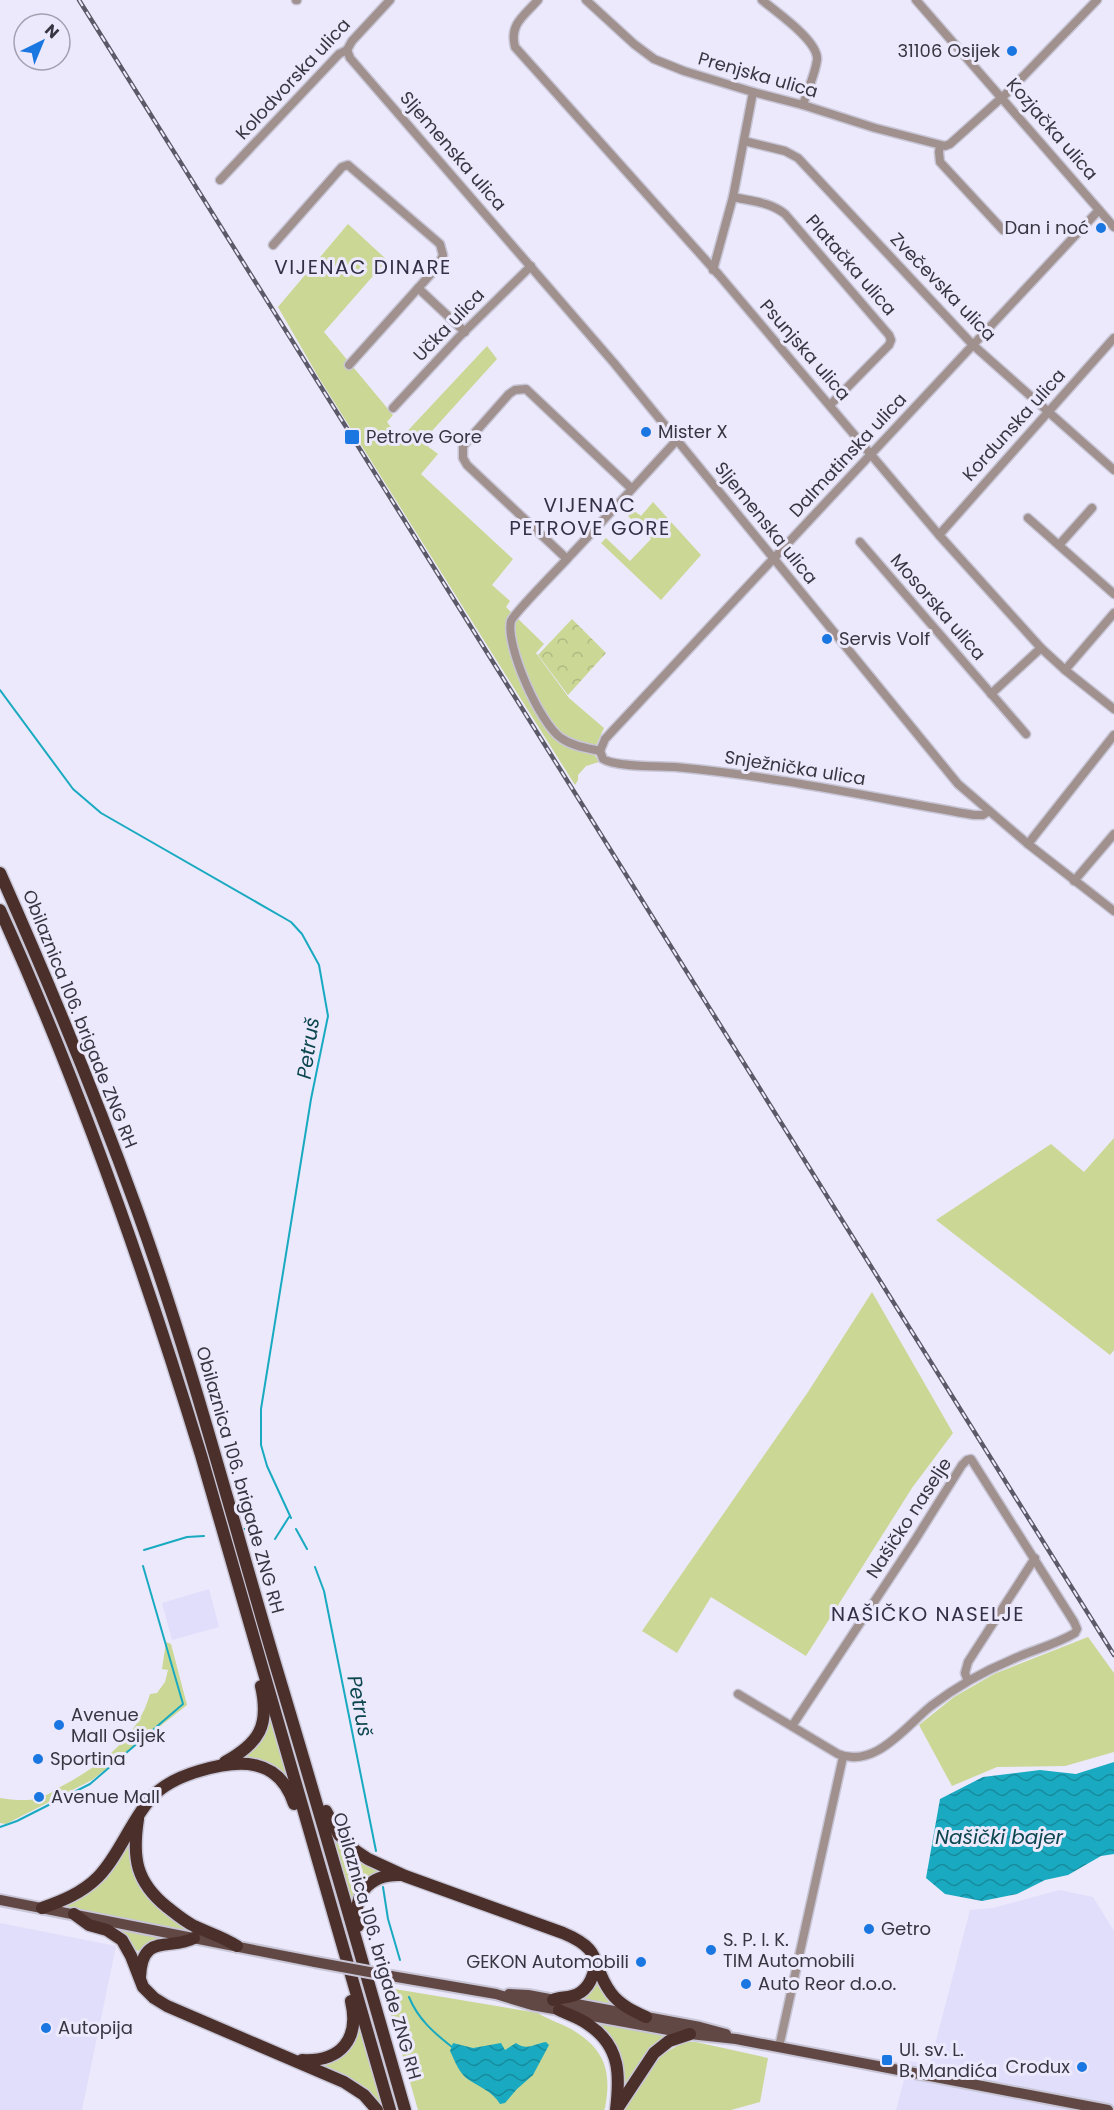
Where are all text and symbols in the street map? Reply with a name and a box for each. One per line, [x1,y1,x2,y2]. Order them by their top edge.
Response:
north arrow [12,12,72,72]
street label: Kolodvorska ulica [230,12,356,145]
text: N [40,19,64,44]
place label: 31106 Osijek [897,38,1001,63]
marker: 31106 Osijek [1005,44,1019,58]
street label: Prenjska ulica [695,45,821,104]
street label: Kozjačka ulica [1001,72,1104,185]
street label: Sljemenska ulica [394,86,512,216]
street label: Platačka ulica [800,209,902,321]
place label: Dan i noć [1005,215,1089,240]
marker: Dan i noć [1094,221,1108,235]
street label: Zvečevska ulica [885,227,1002,347]
district label: VIJENAC DINARE [274,253,452,281]
street label: Učka ulica [407,283,490,367]
street label: Psunjska ulica [754,294,856,406]
street label: Kordunska ulica [956,363,1071,486]
street label: Dalmatinska ulica [783,387,912,522]
place label: Mister X [658,419,728,444]
place label: Petrove Gore [366,424,482,449]
marker: Mister X [639,425,653,439]
marker: Petrove Gore [343,428,361,446]
street label: Sljemenska ulica [709,456,824,589]
district label: VIJENAC PETROVE GORE [509,491,671,542]
street label: Mosorska ulica [885,548,992,665]
place label: Servis Volf [839,626,930,651]
marker: Servis Volf [820,632,834,646]
street label: Snježnička ulica [723,744,867,791]
street label: Obilaznica 106. brigade ZNG RH [17,886,144,1152]
water label: Petruš [290,1015,326,1081]
street label: Obilaznica 106. brigade ZNG RH [190,1343,291,1616]
street label: Našičko naselje [860,1452,957,1583]
district label: NAŠIČKO NASELJE [831,1600,1025,1628]
water label: Petruš [340,1673,380,1739]
place label: Avenue Mall Osijek [71,1702,166,1748]
marker: Avenue Mall Osijek [52,1718,66,1732]
place label: Sportina [50,1746,126,1771]
marker: Sportina [31,1752,45,1766]
place label: Avenue Mall [51,1784,160,1809]
marker: Avenue Mall [32,1790,46,1804]
street label: Obilaznica 106. brigade ZNG RH [327,1809,428,2082]
water label: Našički bajer [935,1823,1064,1851]
place label: Getro [881,1916,931,1941]
marker: Getro [862,1922,876,1936]
place label: S. P. I. K. TIM Automobili [723,1927,855,1973]
marker: S. P. I. K. TIM Automobili [704,1943,718,1957]
place label: GEKON Automobili [466,1949,629,1974]
marker: GEKON Automobili [634,1955,648,1969]
place label: Auto Reor d.o.o. [758,1971,896,1996]
marker: Auto Reor d.o.o. [739,1977,753,1991]
place label: Autopija [58,2015,133,2040]
marker: Autopija [39,2021,53,2035]
place label: Ul. sv. L. B. Mandića [899,2037,998,2083]
marker: Ul. sv. L. B. Mandića [880,2053,894,2067]
place label: Crodux [1006,2054,1070,2079]
marker: Crodux [1075,2060,1089,2074]

